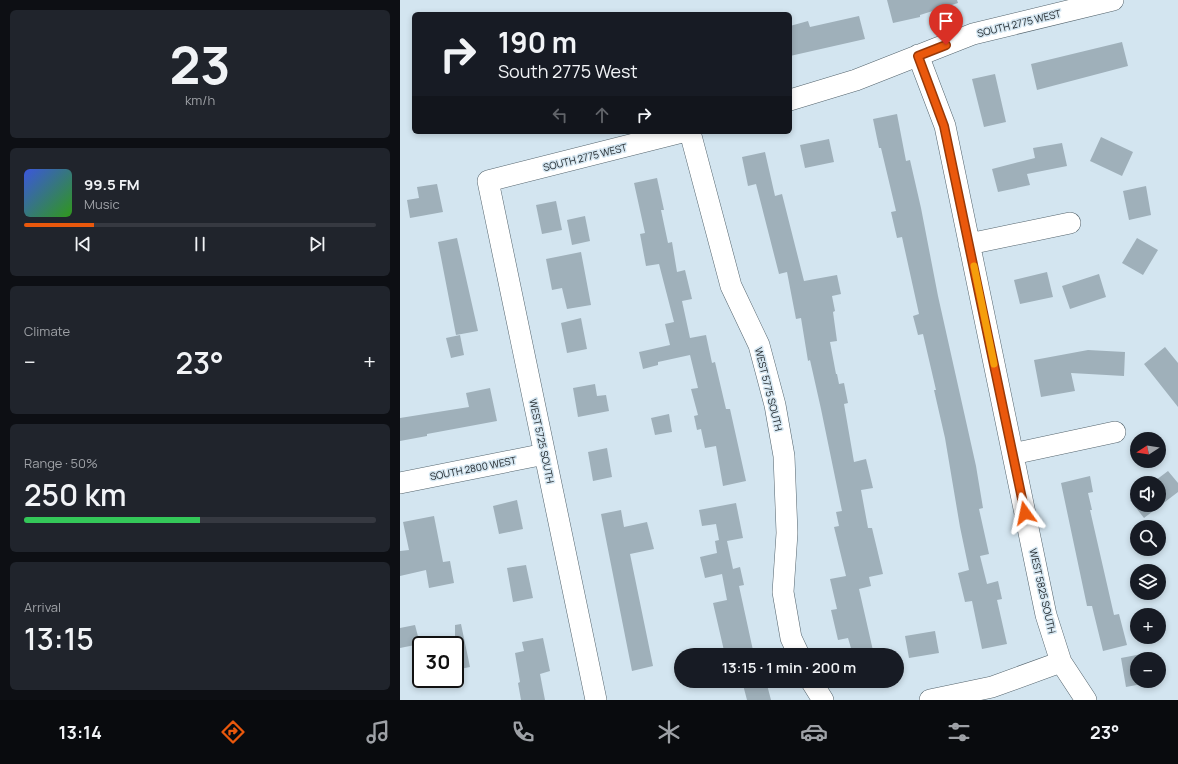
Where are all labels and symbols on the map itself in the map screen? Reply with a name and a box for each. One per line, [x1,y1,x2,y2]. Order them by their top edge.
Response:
pin [929,4,963,45]
street label: SOUTH 2775 WEST [976,6,1062,40]
street label: SOUTH 2775 WEST [542,140,628,174]
street label: WEST 5775 SOUTH [752,346,786,432]
street label: WEST 5725 SOUTH [526,397,558,485]
north arrow [1130,432,1166,468]
street label: SOUTH 2800 WEST [429,453,517,483]
position arrow [1004,492,1046,534]
street label: WEST 5825 SOUTH [1026,547,1060,635]
speed limit sign: 30 [412,636,464,688]

